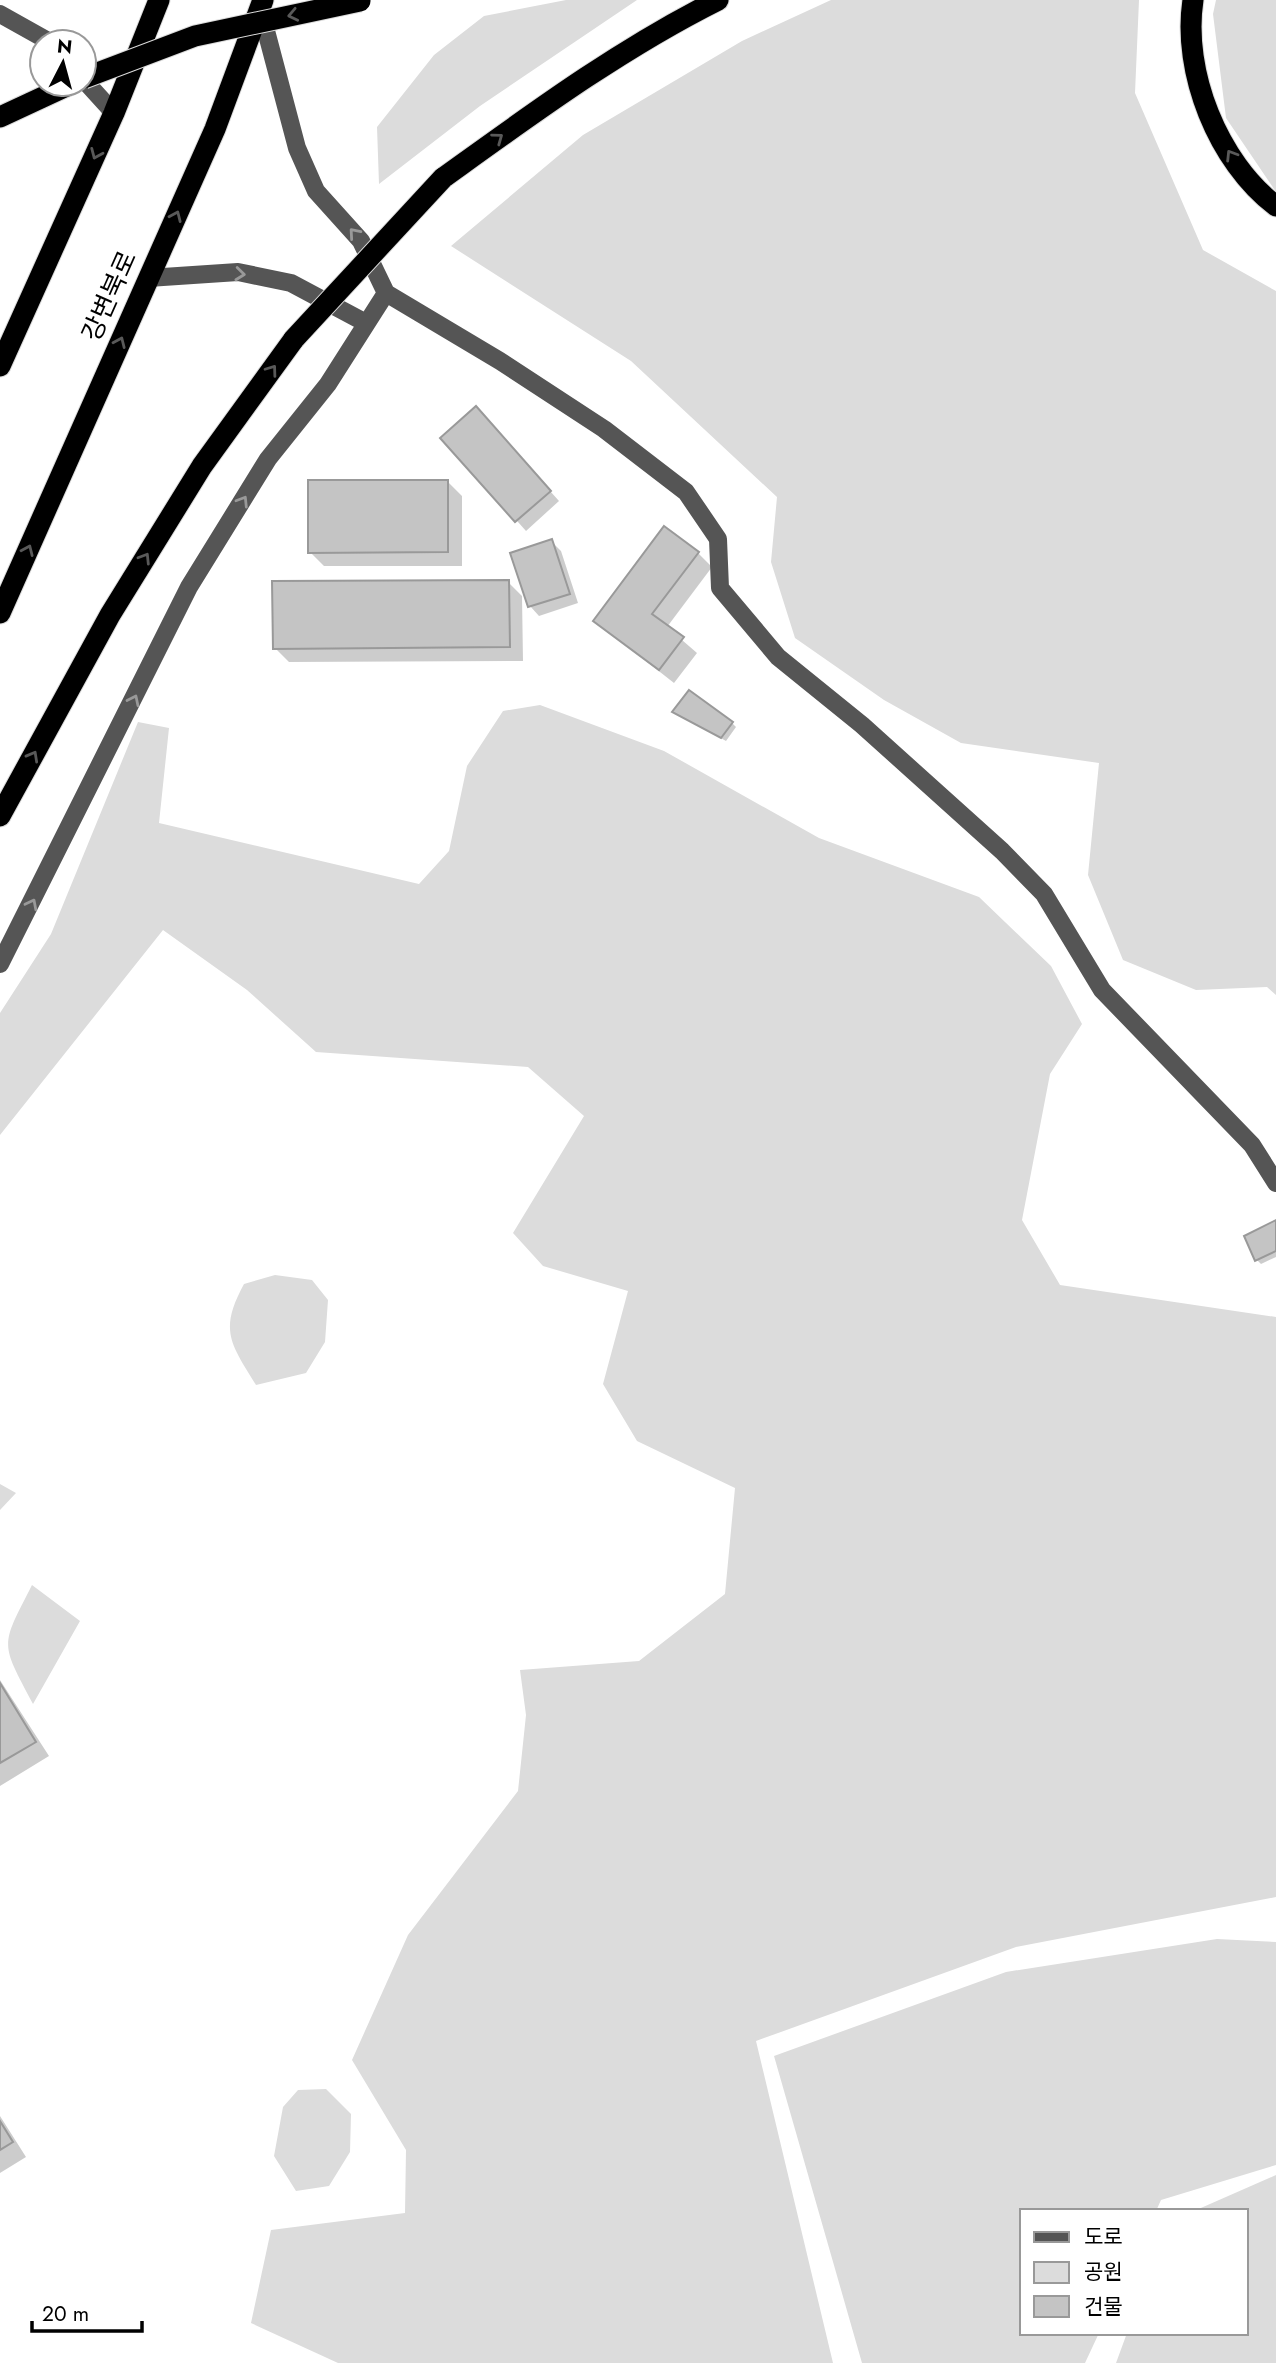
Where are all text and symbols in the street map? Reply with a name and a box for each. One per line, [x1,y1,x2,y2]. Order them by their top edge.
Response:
one-way arrow [287,6,299,21]
north arrow [28,28,98,98]
text: N [56,32,74,61]
one-way arrow [491,134,503,146]
one-way arrow [90,147,104,159]
one-way arrow [1226,150,1239,163]
one-way arrow [168,211,182,223]
one-way arrow [350,229,362,242]
street label: 강변북로 [72,245,146,347]
one-way arrow [235,266,246,281]
one-way arrow [112,337,126,349]
one-way arrow [264,365,276,377]
one-way arrow [234,495,247,508]
one-way arrow [20,545,34,558]
one-way arrow [136,553,149,566]
one-way arrow [125,695,139,707]
one-way arrow [25,751,38,763]
one-way arrow [24,899,38,911]
legend [1020,2209,1248,2335]
text: 도로 [1084,2222,1123,2252]
text: 공원 [1084,2257,1123,2287]
scale bar [32,2290,142,2334]
text: 건물 [1084,2292,1123,2322]
text: 20 m [42,2299,89,2329]

